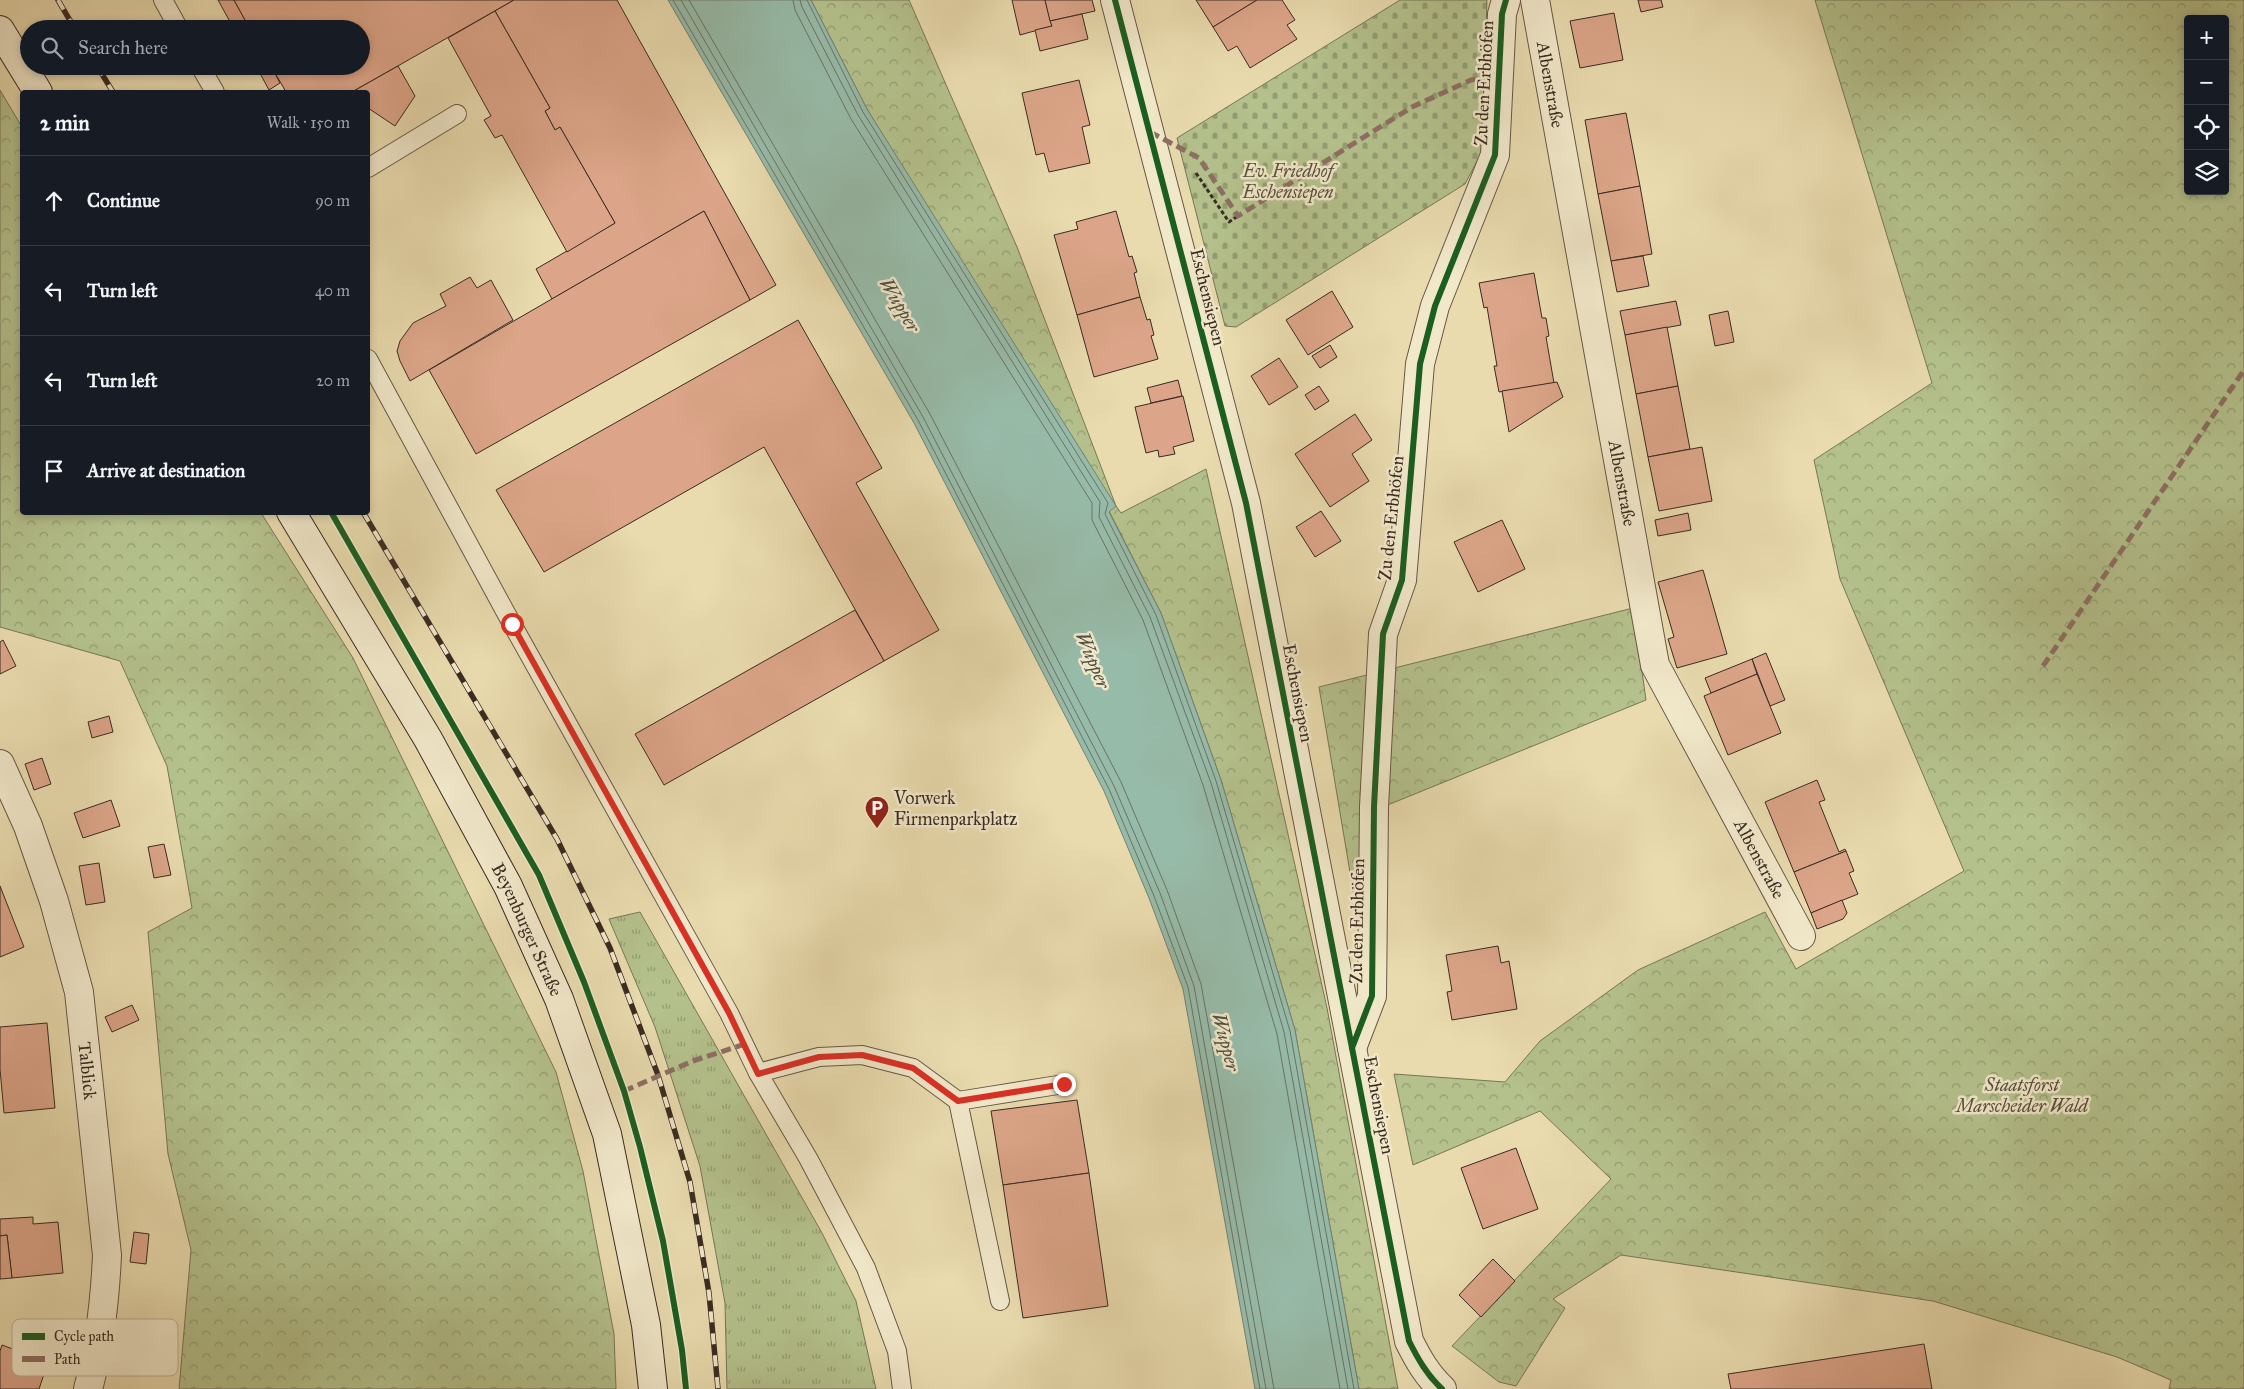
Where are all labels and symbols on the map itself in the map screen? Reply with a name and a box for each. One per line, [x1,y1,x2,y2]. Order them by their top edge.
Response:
street label: Zu den Erbhöfen [1470,20,1498,146]
street label: Albenstraße [1532,39,1569,129]
park label: Ev. Friedhof Eschensiepen [1242,160,1338,204]
street label: Eschensiepen [1185,246,1231,348]
water label: Wupper [874,274,926,338]
street label: Albenstraße [1603,437,1641,528]
street label: Zu den Erbhöfen [1374,454,1409,581]
route start [501,613,524,636]
water label: Wupper [1070,628,1116,693]
street label: Eschensiepen [1278,642,1318,744]
place label: Vorwerk Firmenparkplatz [893,787,1017,830]
parking icon: Vorwerk Firmenparkplatz [864,795,890,829]
street label: Albenstraße [1729,814,1790,902]
street label: Zu den Erbhöfen [1345,858,1369,984]
street label: Beyenburger Straße [487,859,567,1000]
water label: Wupper [1206,1010,1245,1075]
street label: Talblick [73,1041,101,1101]
street label: Eschensiepen [1359,1054,1399,1156]
route end [1053,1073,1076,1096]
park label: Staatsforst Marscheider Wald [1954,1074,2090,1117]
legend [12,1319,178,1376]
text: Cycle path [54,1328,114,1345]
text: Path [54,1351,81,1368]

